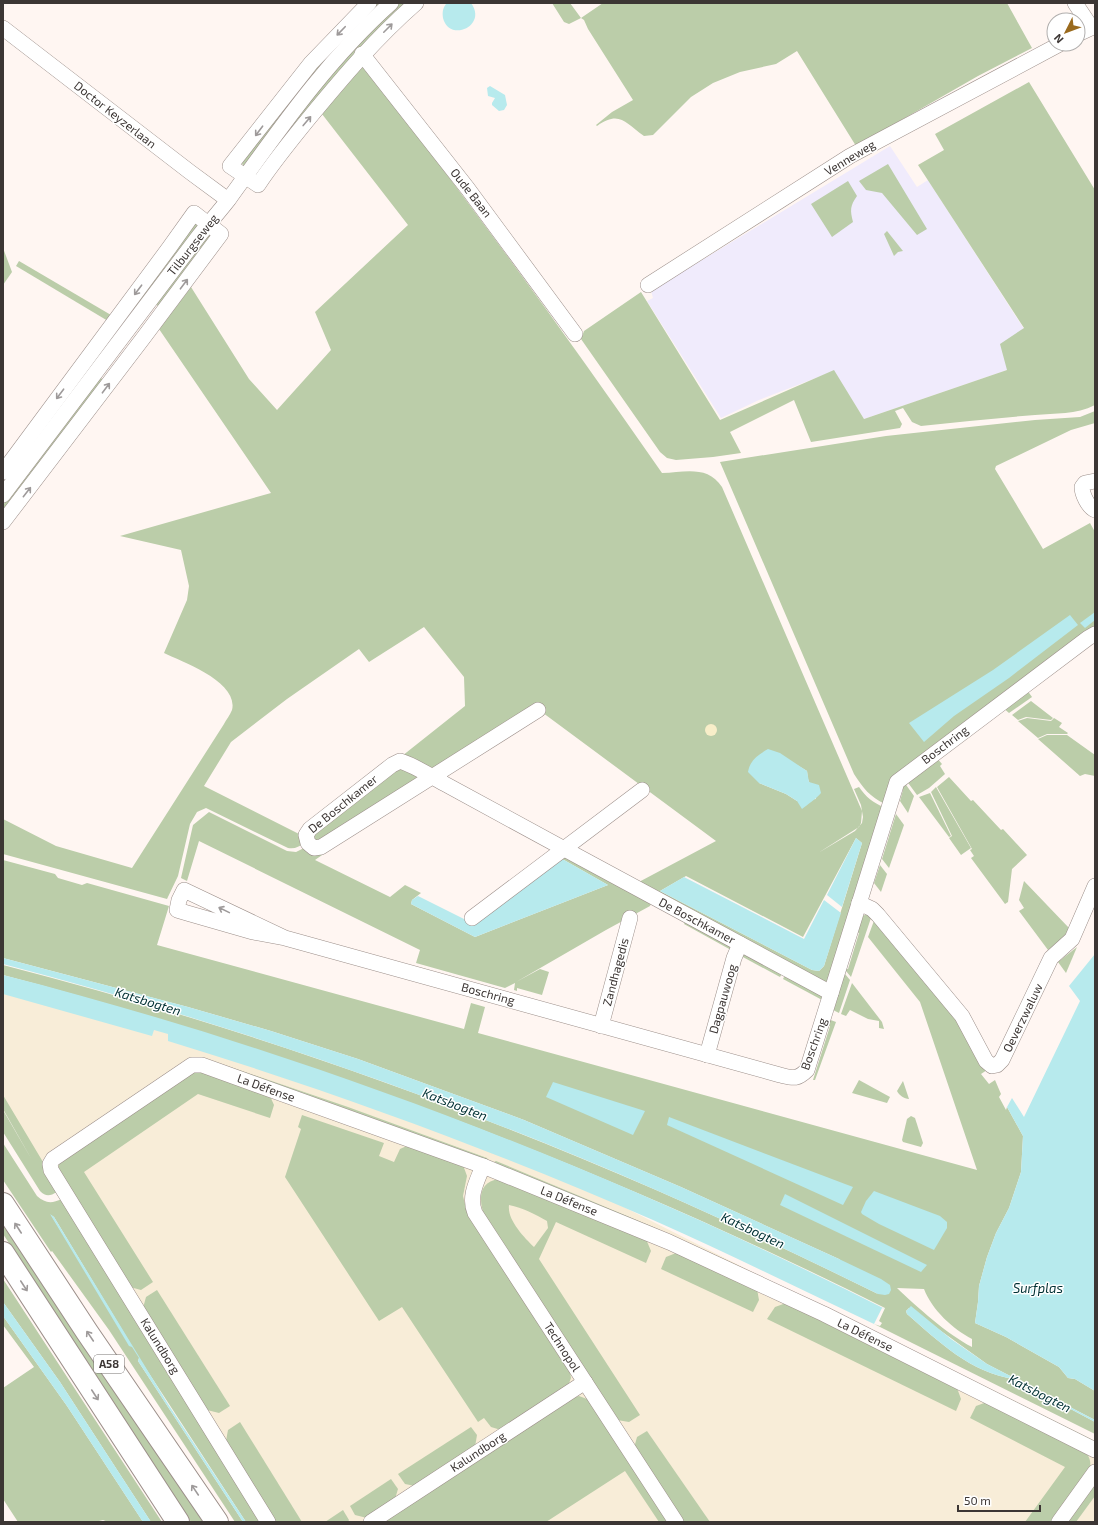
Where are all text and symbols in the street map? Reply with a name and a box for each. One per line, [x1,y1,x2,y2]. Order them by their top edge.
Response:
north arrow [1046,12,1086,52]
one-way arrow [383,23,393,33]
one-way arrow [336,26,346,36]
text: N [1051,32,1066,46]
street label: Doctor Keyzerlaan [72,78,159,151]
one-way arrow [303,115,312,126]
one-way arrow [254,125,263,136]
street label: Venneweg [822,136,878,178]
street label: Oude Baan [448,165,495,220]
street label: Tilburgseweg [164,211,221,278]
one-way arrow [180,279,188,290]
one-way arrow [134,284,142,295]
one-way arrow [101,383,110,394]
one-way arrow [56,388,65,399]
one-way arrow [23,486,31,497]
street label: Boschring [918,722,971,766]
street label: De Boschkamer [305,771,380,835]
street label: De Boschkamer [657,894,738,946]
one-way arrow [218,906,230,913]
street label: Zandhagedis [599,936,631,1007]
street label: Dagpauwoog [705,962,739,1035]
street label: Boschring [460,979,517,1007]
street label: Oeverzwaluw [999,981,1045,1054]
water label: Katsbogten [113,983,183,1019]
street label: Boschring [797,1015,829,1072]
street label: La Défense [236,1070,297,1104]
water label: Katsbogten [420,1084,490,1124]
street label: La Défense [539,1182,600,1218]
water label: Katsbogten [719,1208,787,1252]
one-way arrow [14,1223,22,1234]
one-way arrow [20,1280,28,1291]
water label: Surfplas [1013,1280,1063,1296]
street label: Kalundborg [138,1315,184,1376]
street label: La Défense [835,1315,896,1354]
street label: Technopol [542,1319,584,1374]
one-way arrow [86,1331,94,1342]
road number: A58 [94,1355,124,1373]
water label: Katsbogten [1006,1370,1074,1416]
one-way arrow [92,1389,100,1401]
street label: Kalundborg [447,1428,508,1474]
one-way arrow [191,1484,199,1495]
scale bar [958,1487,1040,1513]
text: 50 m [964,1493,991,1507]

